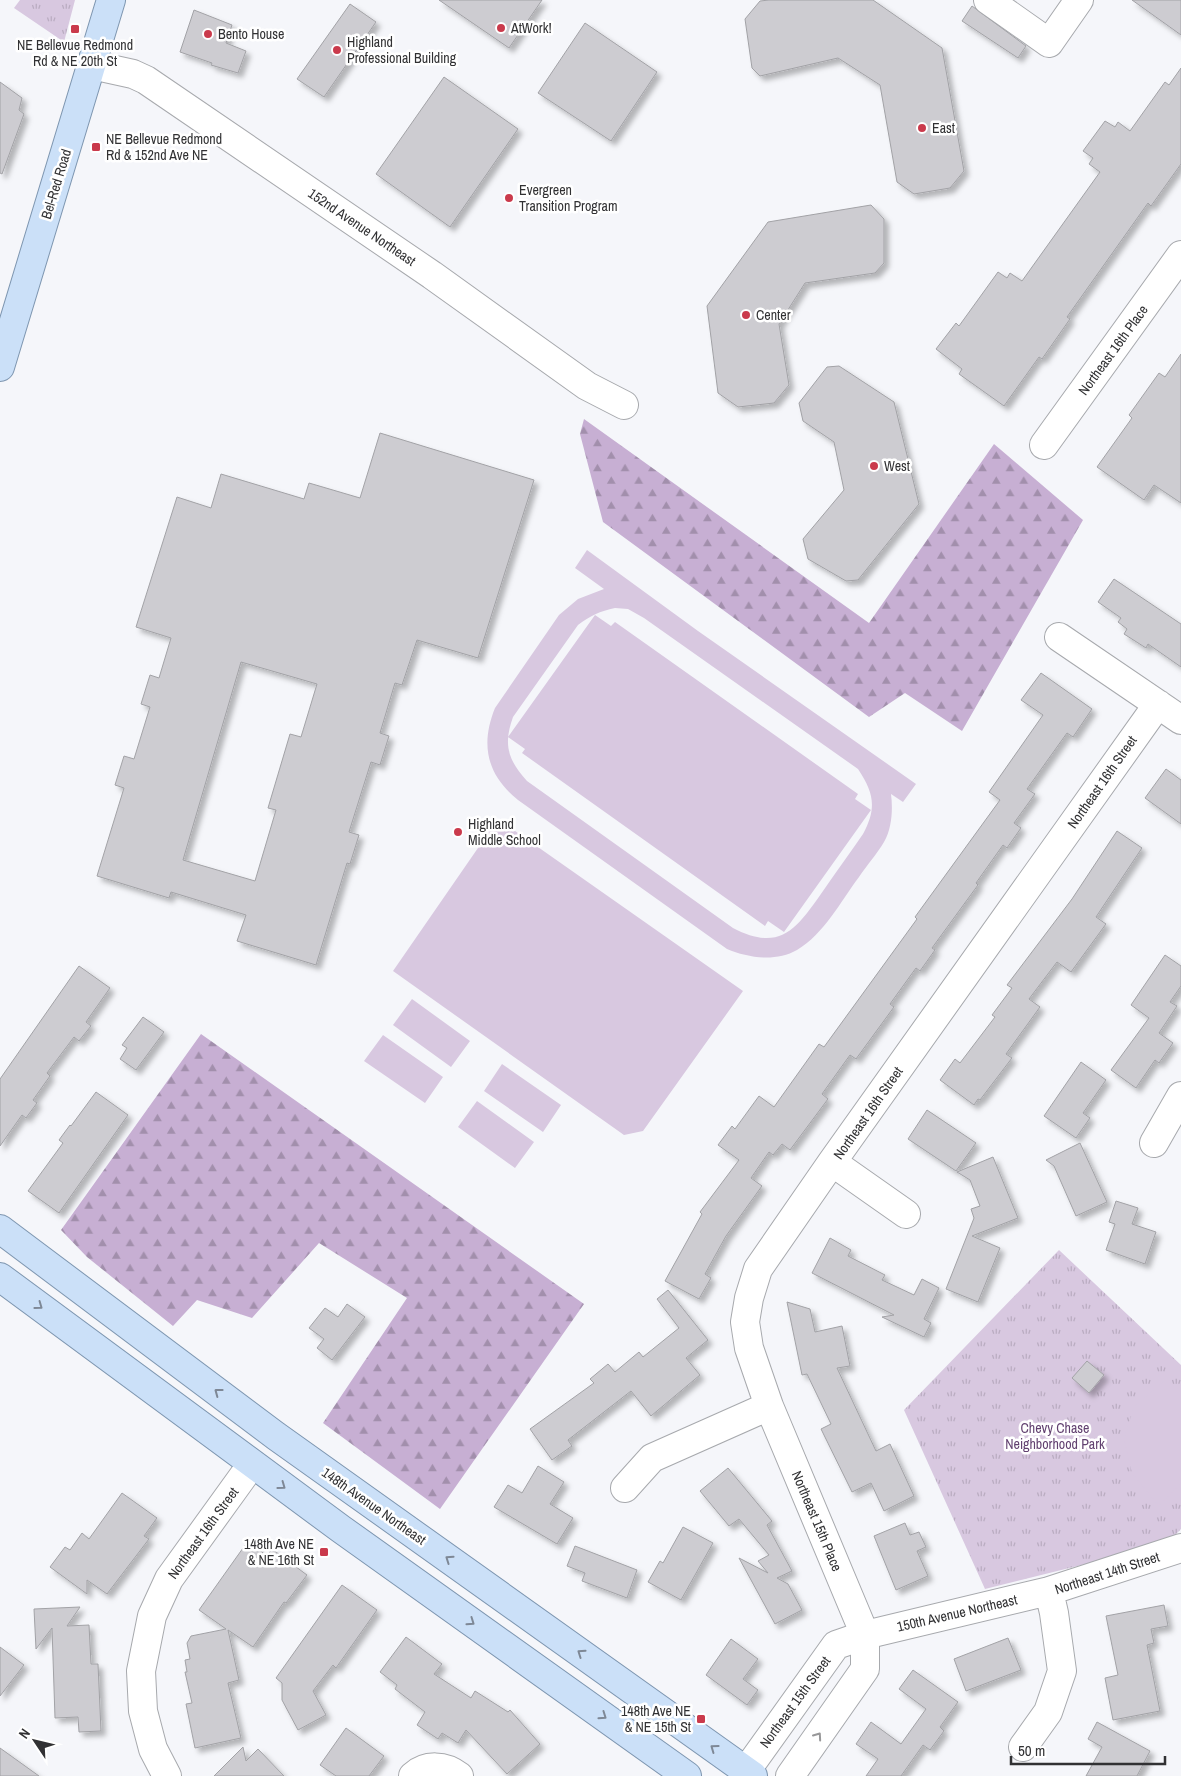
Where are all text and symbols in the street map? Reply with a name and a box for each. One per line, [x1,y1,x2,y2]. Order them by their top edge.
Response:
place label: AtWork! [510,19,552,37]
marker: AtWork! [495,22,507,34]
marker: NE Bellevue Redmond Rd & NE 20th St [69,23,81,35]
place label: Bento House [218,25,284,43]
marker: Bento House [202,28,214,40]
place label: Highland Professional Building [347,33,457,67]
place label: NE Bellevue Redmond Rd & NE 20th St [17,36,133,70]
marker: Highland Professional Building [331,44,343,56]
place label: East [932,119,955,137]
marker: East [916,122,928,134]
place label: NE Bellevue Redmond Rd & 152nd Ave NE [106,130,222,164]
marker: NE Bellevue Redmond Rd & 152nd Ave NE [90,141,102,153]
street label: Bel-Red Road [37,147,75,221]
place label: Evergreen Transition Program [519,181,617,215]
street label: 152nd Avenue Northeast [305,184,419,270]
marker: Evergreen Transition Program [503,192,515,204]
street label: Northeast 16th Place [1074,301,1152,399]
place label: Center [756,306,791,324]
marker: Center [740,309,752,321]
place label: West [884,457,910,475]
marker: West [868,460,880,472]
street label: Northeast 16th Street [1063,732,1141,832]
place label: Highland Middle School [468,815,541,849]
marker: Highland Middle School [452,826,464,838]
street label: Northeast 16th Street [829,1063,907,1163]
one-way arrow [34,1300,43,1309]
one-way arrow [214,1389,224,1398]
park label: Chevy Chase Neighborhood Park [1005,1419,1105,1453]
street label: 148th Avenue Northeast [318,1463,430,1549]
street label: Northeast 15th Place [788,1468,846,1574]
one-way arrow [276,1481,285,1489]
street label: Northeast 16th Street [164,1484,242,1582]
place label: 148th Ave NE & NE 16th St [244,1535,314,1569]
marker: 148th Ave NE & NE 16th St [318,1546,330,1558]
street label: Northeast 14th Street [1052,1548,1162,1598]
one-way arrow [445,1556,455,1565]
street label: 150th Avenue Northeast [895,1590,1019,1636]
one-way arrow [465,1616,475,1625]
one-way arrow [578,1651,587,1659]
street label: Northeast 15th Street [756,1653,834,1751]
place label: 148th Ave NE & NE 15th St [621,1702,691,1736]
one-way arrow [598,1710,607,1720]
marker: 148th Ave NE & NE 15th St [695,1713,707,1725]
north arrow [10,1716,60,1766]
text: N [15,1725,34,1742]
one-way arrow [812,1732,821,1742]
scale bar [1011,1734,1165,1766]
text: 50 m [1018,1740,1045,1761]
one-way arrow [710,1745,719,1754]

